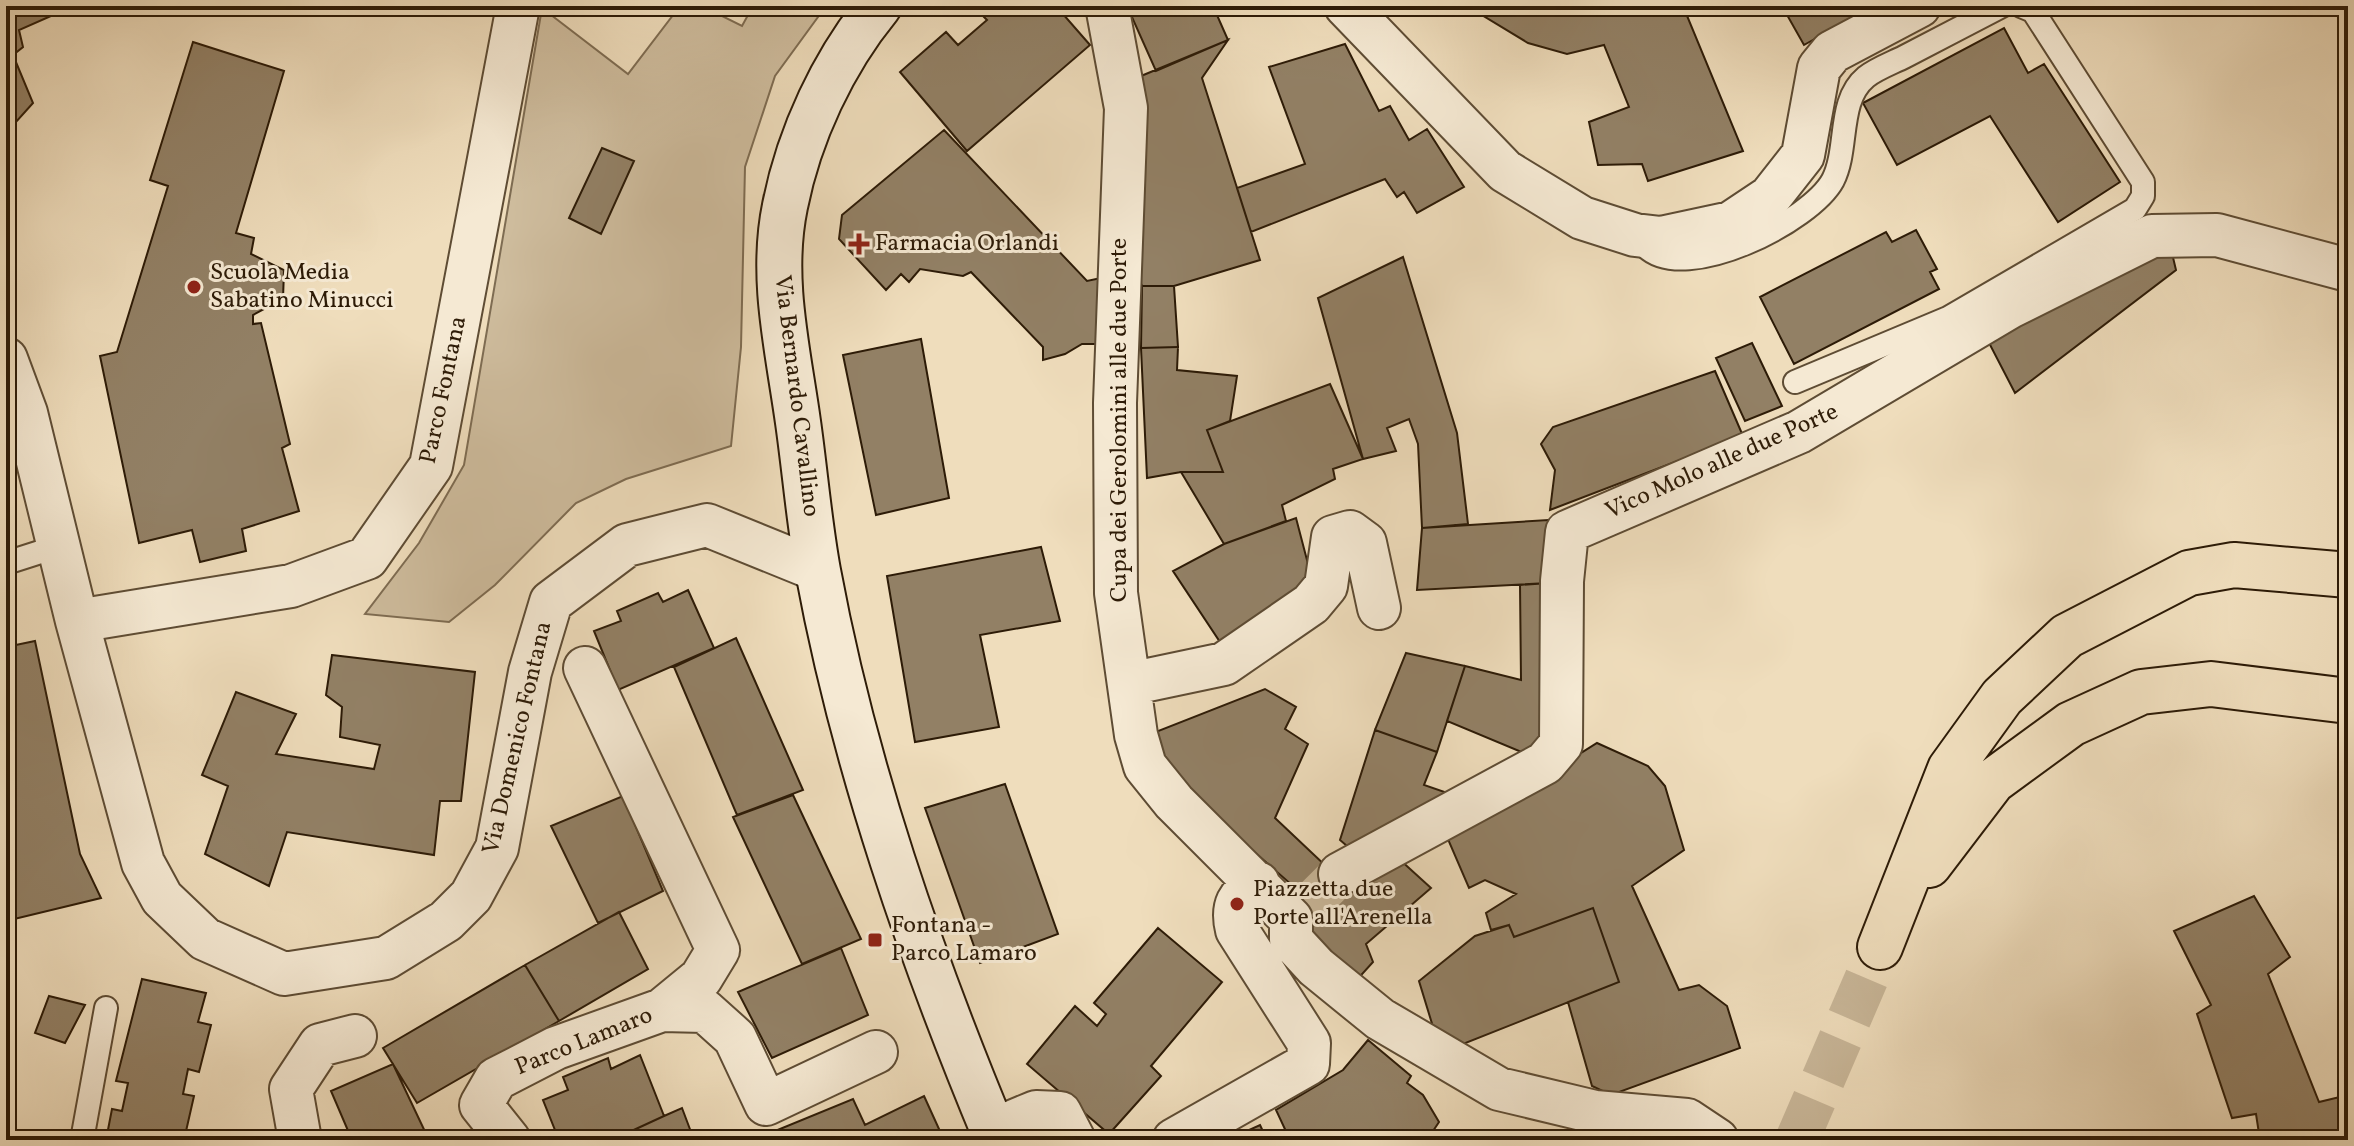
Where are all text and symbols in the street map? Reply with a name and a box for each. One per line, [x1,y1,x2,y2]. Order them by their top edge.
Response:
place label: Farmacia Orlandi [875,227,1059,261]
marker: Farmacia Orlandi [850,235,868,253]
street label: Cupa dei Gerolomini alle due Porte [1103,238,1137,602]
place label: Scuola Media Sabatino Minucci [210,256,394,318]
street label: Via Bernardo Cavallino [764,273,828,519]
marker: Scuola Media Sabatino Minucci [185,278,203,296]
street label: Parco Fontana [412,313,476,467]
street label: Vico Molo alle due Porte [1600,395,1844,529]
street label: Via Domenico Fontana [475,618,561,858]
place label: Piazzetta due Porte all'Arenella [1253,873,1433,935]
marker: Piazzetta due Porte all'Arenella [1228,895,1246,913]
place label: Fontana - Parco Lamaro [891,909,1037,971]
marker: Fontana - Parco Lamaro [866,931,884,949]
street label: Parco Lamaro [510,999,658,1085]

